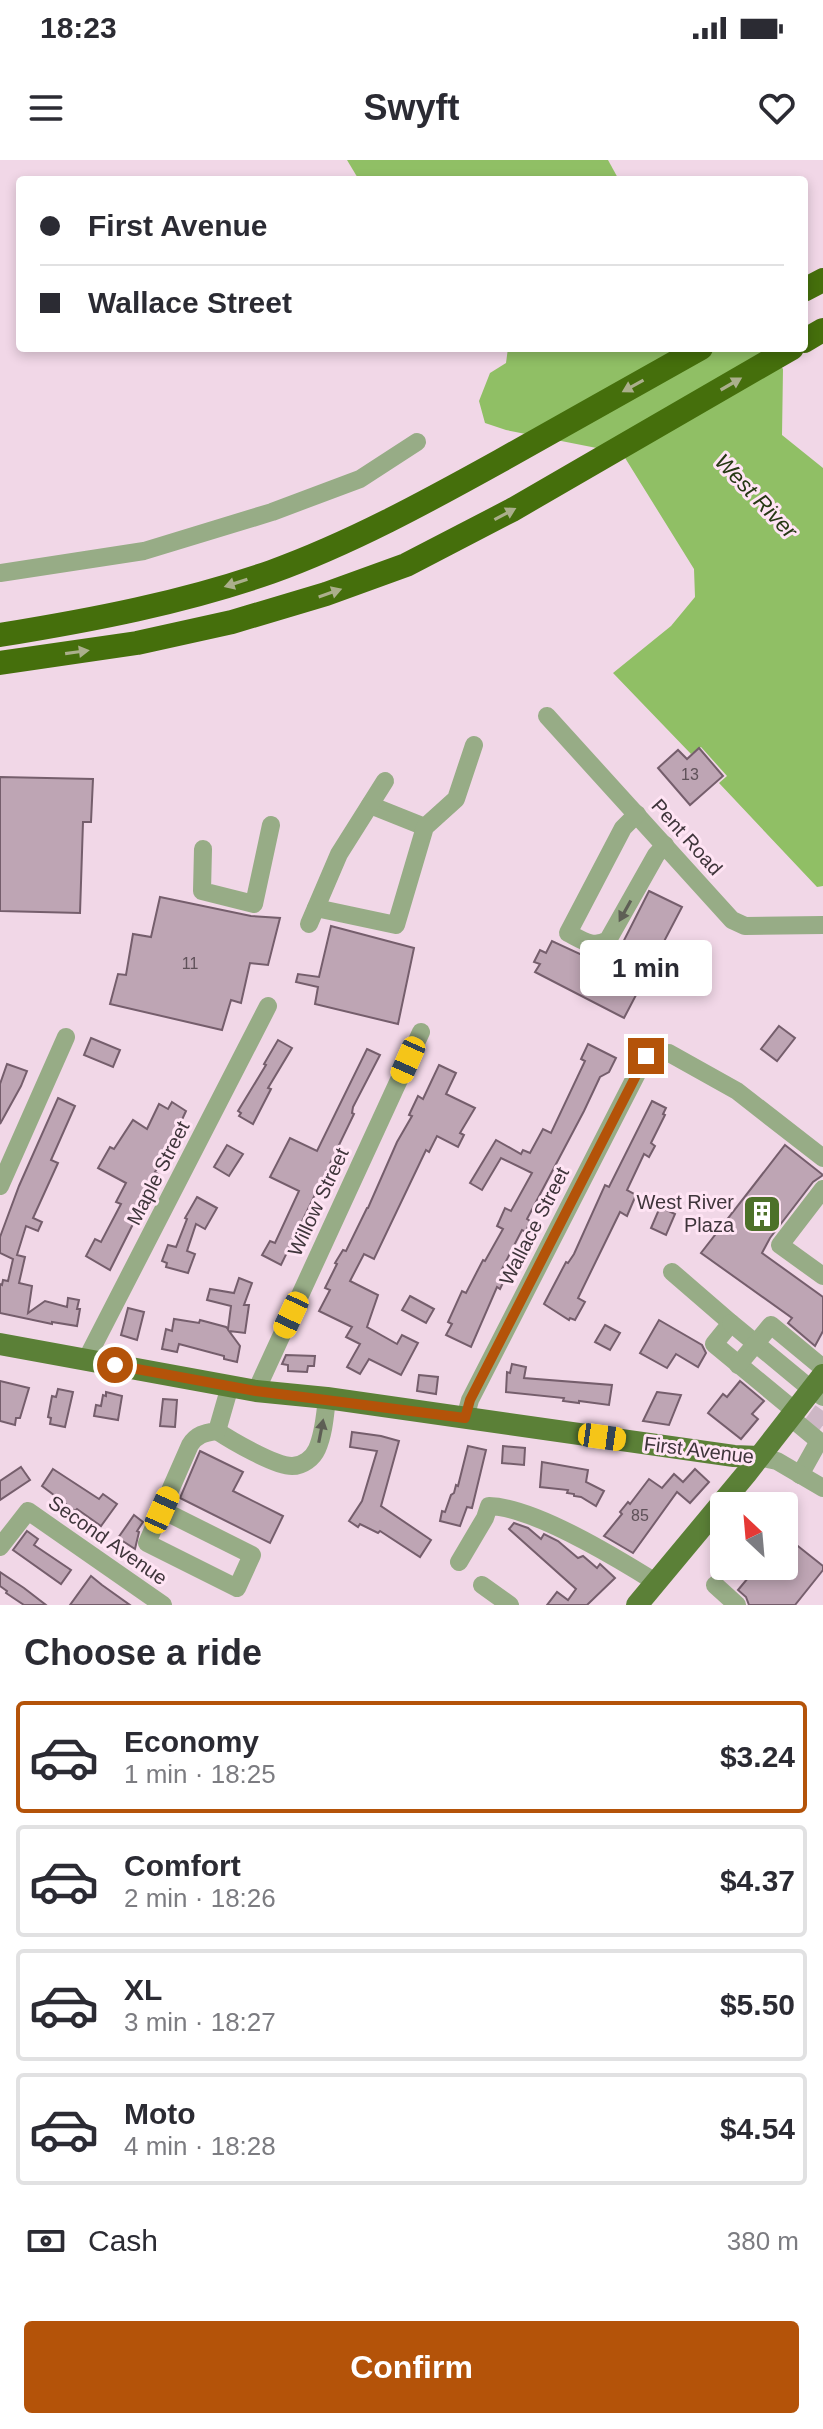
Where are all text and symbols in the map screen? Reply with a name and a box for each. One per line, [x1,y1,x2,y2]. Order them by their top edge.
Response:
text: 18:23 [40,11,117,44]
icon: menu [24,86,68,130]
icon: heart [755,86,799,130]
text: Swyft [363,87,460,128]
text: First Avenue [88,209,268,242]
text: Wallace Street [88,286,292,319]
one-way arrow [719,377,742,391]
one-way arrow [622,379,644,393]
water label: West River [710,449,803,544]
one-way arrow [494,507,517,520]
one-way arrow [223,578,247,590]
one-way arrow [318,586,342,598]
one-way arrow [65,645,90,658]
house number: 13 [681,766,699,783]
street label: Pent Road [647,795,727,879]
one-way arrow [619,900,632,923]
callout: 1 min [580,940,712,996]
text: 1 min [612,953,680,983]
house number: 11 [182,955,198,972]
car [387,1033,429,1087]
route end [628,1038,664,1074]
street label: Maple Street [122,1117,194,1229]
street label: Willow Street [283,1144,353,1260]
street label: Wallace Street [495,1163,573,1289]
place label: West River Plaza [637,1191,735,1236]
building icon: West River Plaza [741,1193,783,1235]
car [270,1288,312,1342]
route start [97,1347,133,1383]
one-way arrow [316,1419,328,1444]
car [577,1422,627,1452]
street label: First Avenue [643,1432,755,1468]
car [141,1483,183,1537]
street label: Second Avenue [44,1491,172,1589]
north arrow [710,1492,798,1580]
map controls [710,1492,798,1580]
house number: 85 [631,1507,649,1524]
text: Choose a ride [24,1632,262,1673]
icon: car [28,1721,100,1793]
text: Economy [124,1725,259,1758]
text: $3.24 [720,1740,795,1773]
text: 1 min · 18:25 [124,1759,276,1789]
icon: car [28,1845,100,1917]
text: Comfort [124,1849,241,1882]
text: $4.37 [720,1864,795,1897]
text: 2 min · 18:26 [124,1883,276,1913]
icon: car [28,1969,100,2041]
text: XL [124,1973,162,2006]
text: $5.50 [720,1988,795,2021]
text: 3 min · 18:27 [124,2007,276,2037]
icon: car [28,2093,100,2165]
text: Moto [124,2097,196,2130]
text: $4.54 [720,2112,795,2145]
text: 4 min · 18:28 [124,2131,276,2161]
icon: cash [24,2219,68,2263]
text: Cash [88,2224,158,2257]
text: 380 m [727,2226,799,2256]
button: Confirm [24,2321,799,2413]

